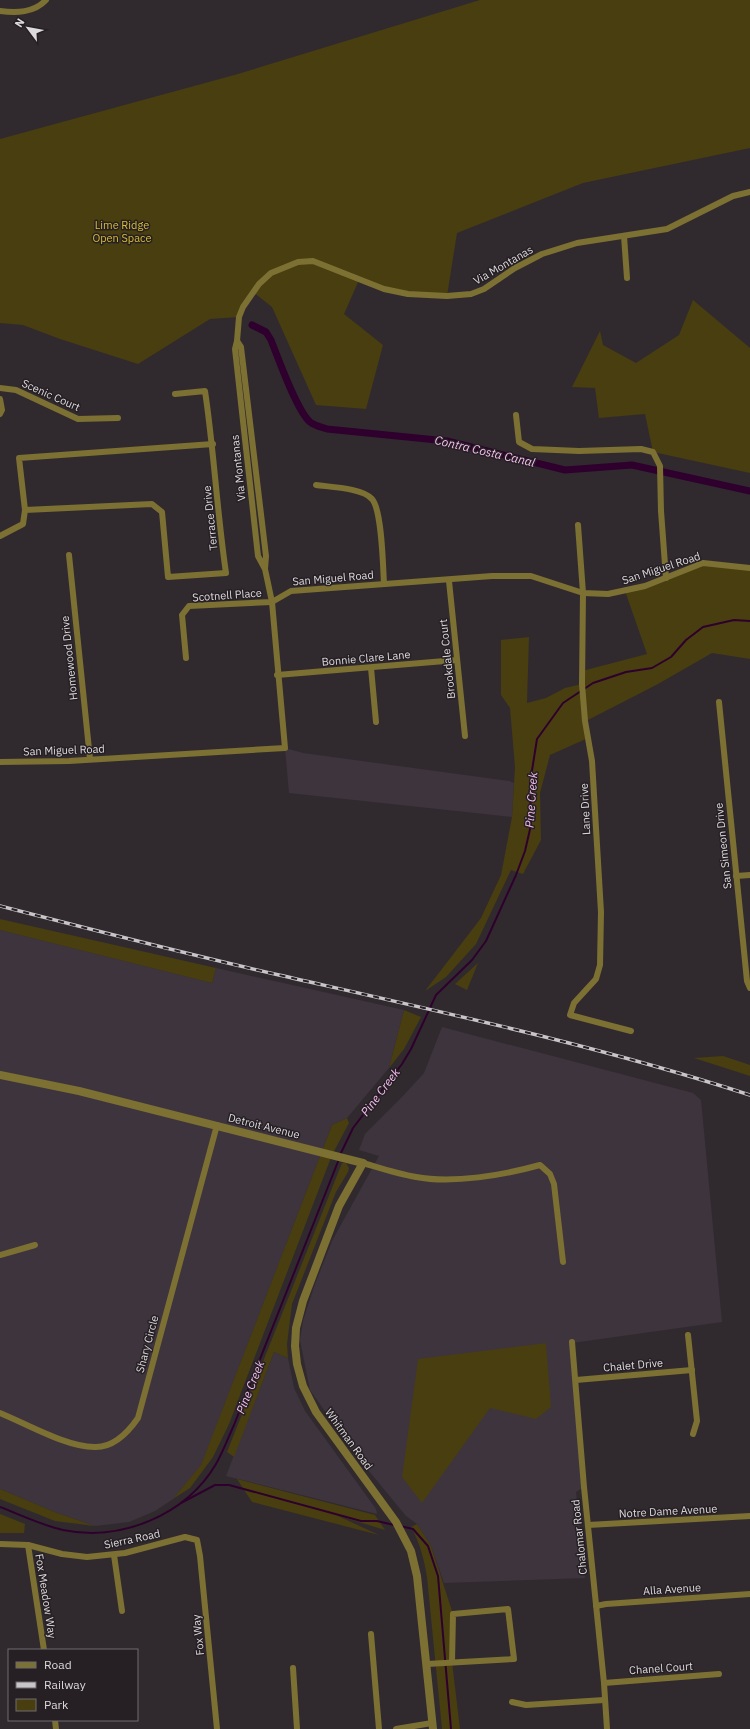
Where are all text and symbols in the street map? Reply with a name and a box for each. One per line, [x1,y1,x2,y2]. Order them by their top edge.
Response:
north arrow [8,8,48,48]
text: N [11,16,28,30]
park label: Lime Ridge Open Space [92,218,152,245]
street label: Via Montanas [471,242,535,288]
street label: Scenic Court [20,376,82,414]
water label: Contra Costa Canal [433,432,537,470]
street label: Via Montanas [228,434,248,502]
street label: Terrace Drive [200,485,220,551]
street label: San Miguel Road [620,549,702,587]
street label: San Miguel Road [292,567,374,589]
street label: Scotnell Place [192,586,262,604]
street label: Homewood Drive [58,615,80,701]
street label: Brookdale Court [436,618,458,700]
street label: Bonnie Clare Lane [321,647,411,669]
street label: San Miguel Road [23,742,105,758]
water label: Pine Creek [522,771,540,828]
street label: Lane Drive [577,783,593,835]
street label: San Simeon Drive [712,802,734,890]
water label: Pine Creek [357,1065,403,1119]
street label: Detroit Avenue [227,1110,301,1142]
street label: Shary Circle [133,1314,161,1374]
street label: Chalet Drive [603,1355,663,1375]
water label: Pine Creek [233,1358,268,1416]
street label: Whitman Road [322,1406,376,1472]
street label: Chalomar Road [568,1499,590,1575]
street label: Notre Dame Avenue [618,1501,718,1521]
street label: Sierra Road [103,1526,161,1552]
street label: Fox Meadow Way [32,1553,60,1640]
street label: Alla Avenue [642,1580,702,1598]
street label: Fox Way [189,1613,207,1656]
legend [8,1649,138,1721]
text: Road [44,1657,72,1672]
street label: Chanel Court [629,1659,694,1677]
text: Railway [44,1677,86,1692]
text: Park [44,1697,69,1712]

